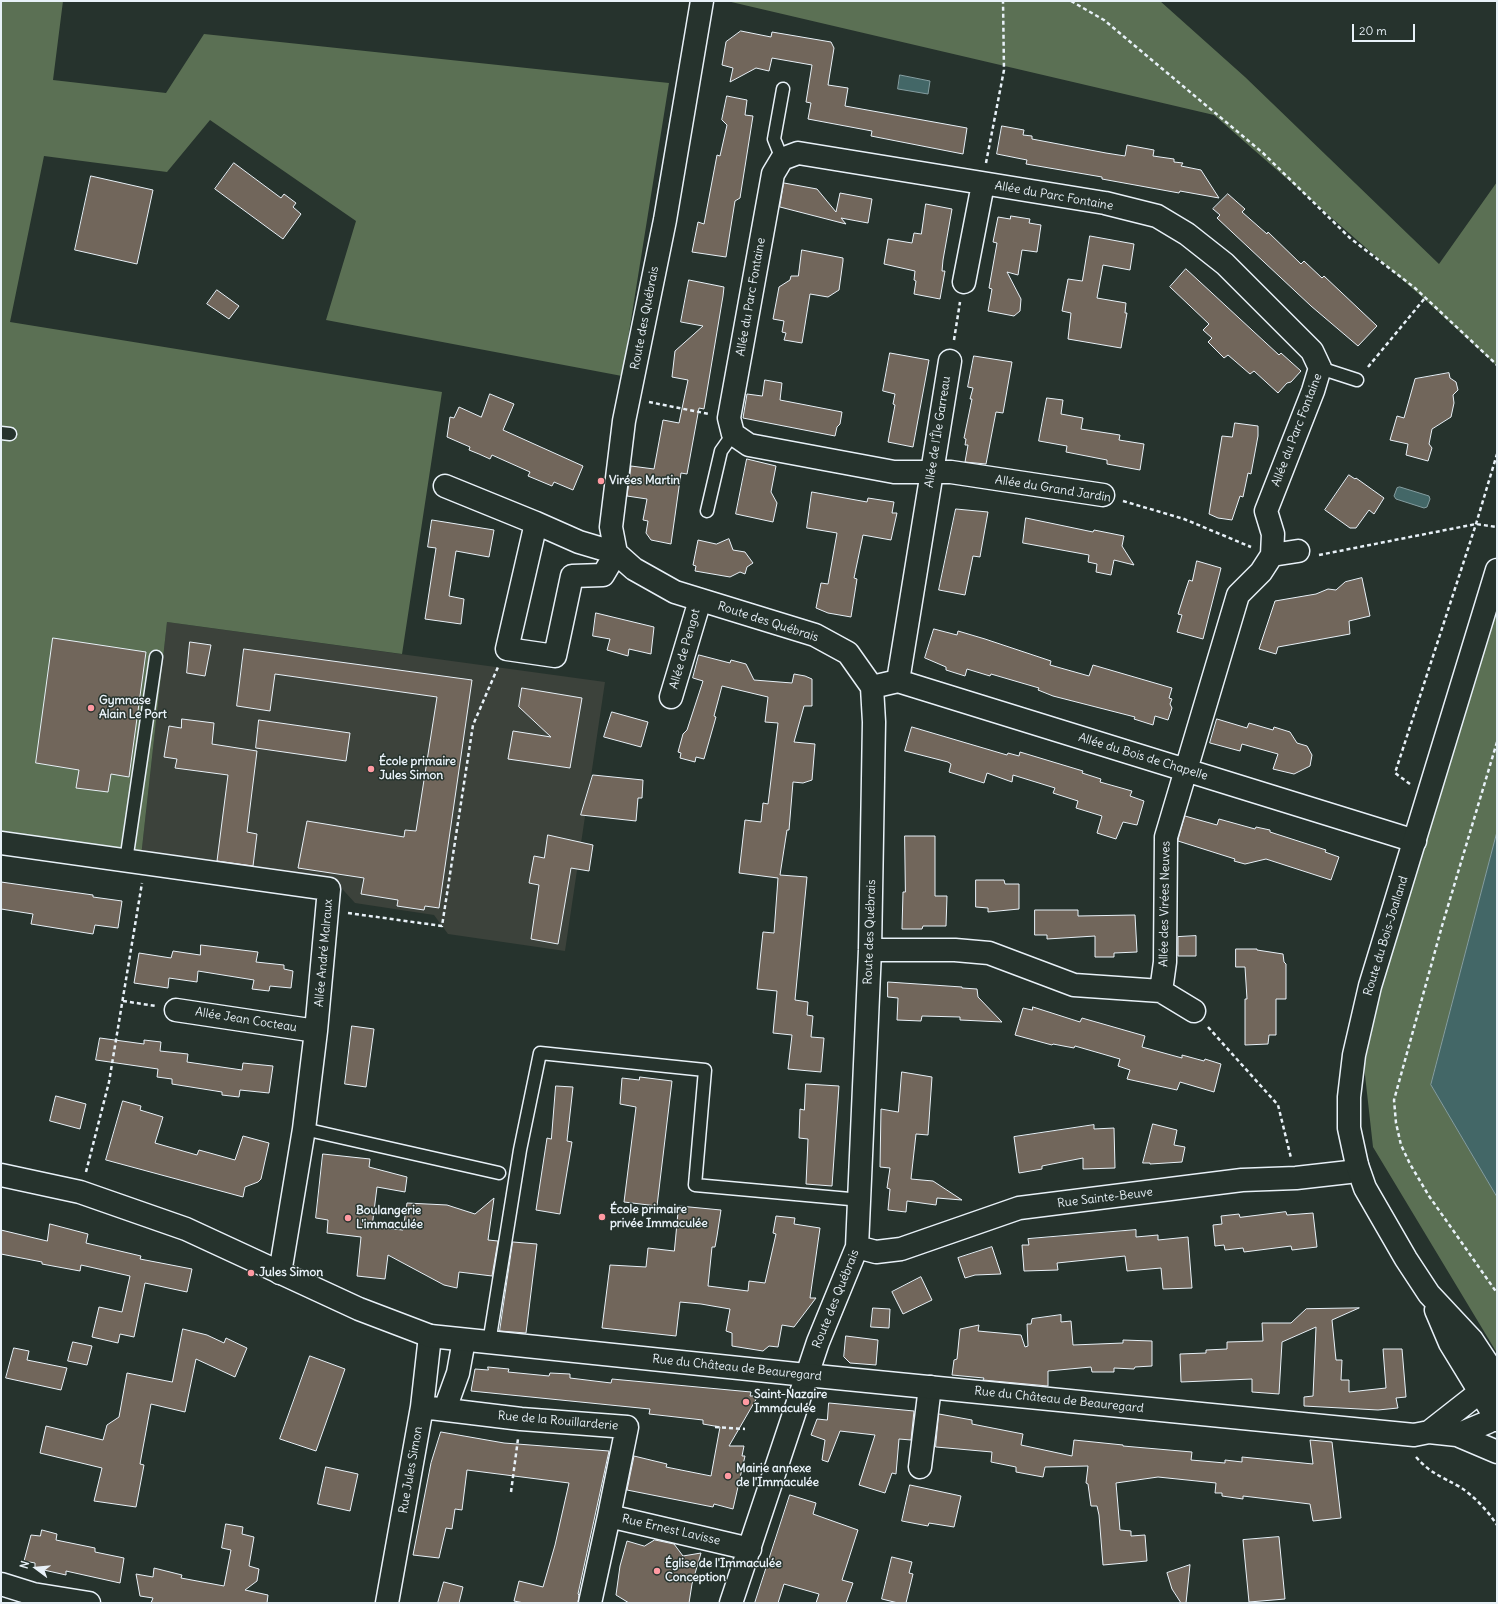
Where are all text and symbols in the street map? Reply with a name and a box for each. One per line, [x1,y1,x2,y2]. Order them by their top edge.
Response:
scale bar [1354,16,1417,42]
text: 20 m [1359,23,1387,38]
street label: Allée du Parc Fontaine [994,178,1114,214]
street label: Allée du Parc Fontaine [733,237,769,357]
street label: Route des Québrais [628,265,662,371]
street label: Allée du Parc Fontaine [1269,371,1325,489]
street label: Allée de l'Île Garreau [922,375,954,489]
street label: Allée du Grand Jardin [994,473,1112,505]
place label: Virées Martin [609,474,680,488]
marker: Virées Martin [596,476,606,486]
street label: Route des Québrais [716,599,820,645]
street label: Allée de Pengot [667,607,703,691]
place label: Gymnase Alain Le Port [99,694,167,722]
marker: Gymnase Alain Le Port [86,703,96,713]
street label: Allée du Bois de Chapelle [1077,730,1209,784]
place label: École primaire Jules Simon [379,755,456,783]
marker: École primaire Jules Simon [366,764,376,774]
street label: Allée des Virées Neuves [1157,841,1173,967]
street label: Route du Bois-Joalland [1361,874,1411,998]
street label: Route des Québrais [861,879,879,985]
street label: Allée André Malraux [312,899,336,1007]
street label: Allée Jean Cocteau [194,1005,298,1035]
street label: Rue Sainte-Beuve [1056,1185,1154,1211]
place label: École primaire privée Immaculée [610,1203,708,1231]
place label: Boulangerie L'immaculée [356,1204,423,1232]
marker: École primaire privée Immaculée [597,1212,607,1222]
marker: Boulangerie L'immaculée [343,1213,353,1223]
street label: Route des Québrais [810,1248,862,1350]
place label: Jules Simon [259,1266,323,1280]
marker: Jules Simon [246,1268,256,1278]
street label: Rue du Château de Beauregard [652,1352,822,1384]
street label: Rue du Château de Beauregard [974,1384,1144,1416]
place label: Saint-Nazaire Immaculée [754,1388,827,1416]
marker: Saint-Nazaire Immaculée [741,1397,751,1407]
street label: Rue de la Rouillarderie [497,1409,619,1433]
street label: Rue Jules Simon [396,1425,426,1515]
place label: Mairie annexe de l'Immaculée [736,1462,819,1490]
marker: Mairie annexe de l'Immaculée [723,1471,733,1481]
street label: Rue Ernest Lavisse [620,1512,722,1548]
north arrow [16,1548,56,1588]
place label: Église de l'Immaculée Conception [665,1557,782,1585]
text: N [17,1559,32,1570]
marker: Église de l'Immaculée Conception [652,1566,662,1576]

